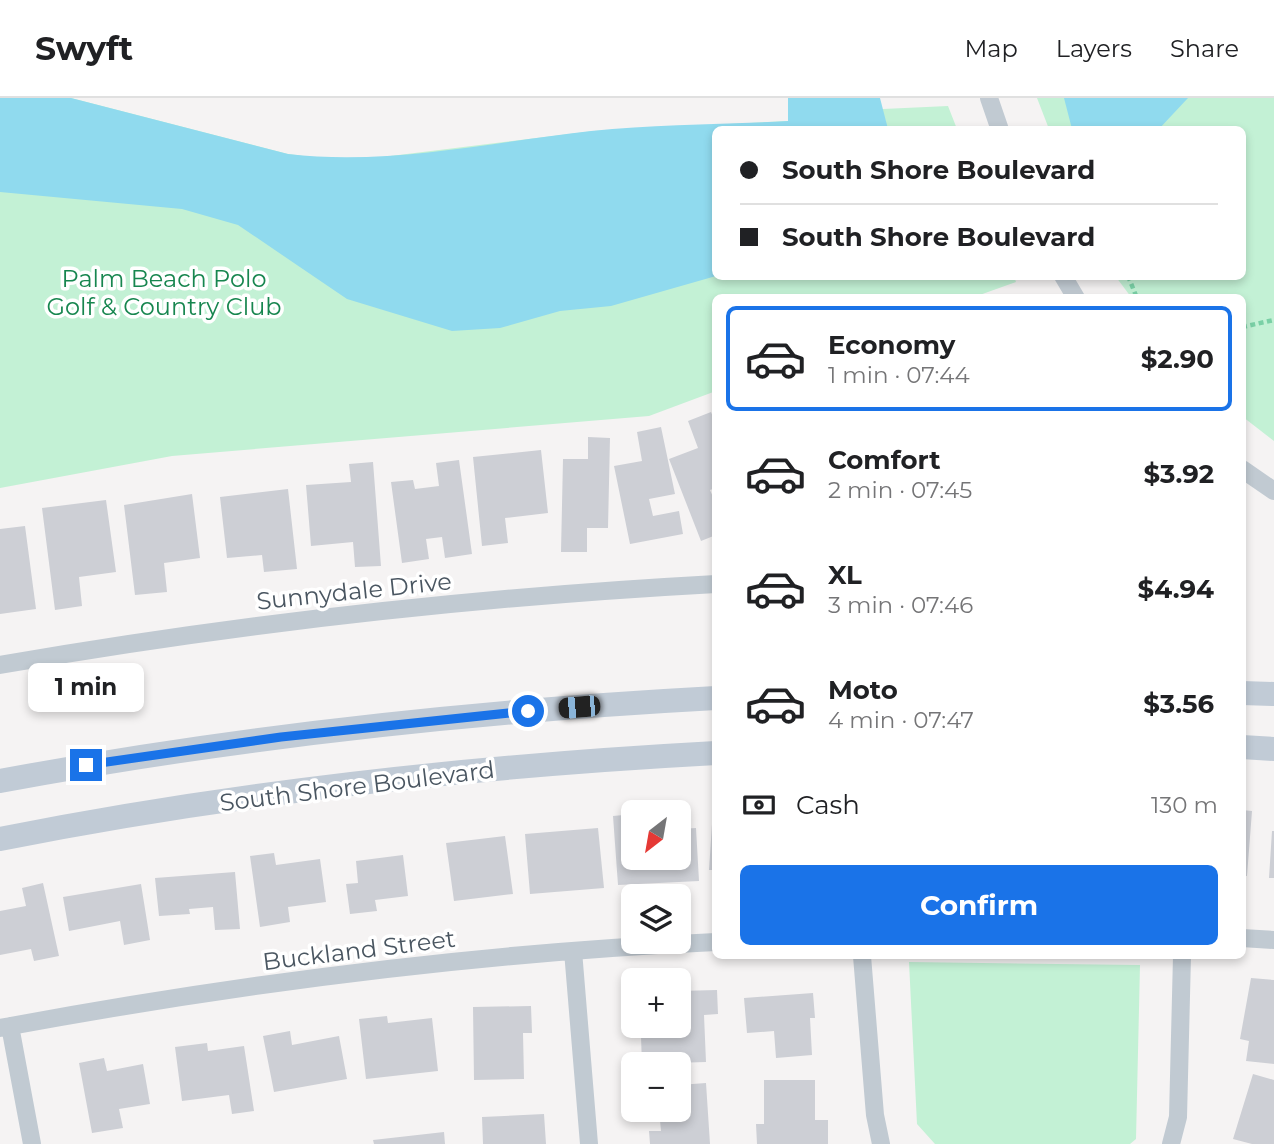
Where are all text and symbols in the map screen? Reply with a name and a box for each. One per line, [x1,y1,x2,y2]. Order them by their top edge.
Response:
text: Swyft [35,28,133,68]
text: Map [964,34,1018,63]
text: Layers [1056,34,1132,63]
text: Share [1170,34,1239,63]
text: South Shore Boulevard [782,154,1095,186]
text: South Shore Boulevard [782,221,1095,253]
park label: Palm Beach Polo Golf & Country Club [46,264,282,321]
icon: car [744,327,807,390]
text: Economy [828,329,955,361]
text: $2.90 [1141,343,1214,375]
text: 1 min · 07:44 [828,361,970,389]
icon: car [744,442,807,505]
text: Comfort [828,444,940,476]
text: $3.92 [1144,458,1214,490]
text: 2 min · 07:45 [828,476,972,504]
icon: car [744,557,807,620]
text: XL [828,559,862,591]
street label: Sunnydale Drive [255,566,453,616]
text: $4.94 [1137,573,1214,605]
text: 3 min · 07:46 [828,591,973,619]
callout: 1 min [28,664,144,712]
icon: car [744,672,807,735]
text: 1 min [55,673,117,701]
text: Moto [828,674,898,706]
text: $3.56 [1143,688,1214,720]
route start [512,695,544,727]
car [558,695,601,719]
text: 4 min · 07:47 [828,706,974,734]
route end [70,749,102,781]
street label: South Shore Boulevard [218,755,496,817]
icon: cash [740,786,778,824]
text: Cash [796,789,860,821]
text: 130 m [1151,791,1218,819]
north arrow [621,800,691,870]
map controls [621,800,691,1122]
button: Confirm [740,865,1218,945]
button: layers [621,884,691,954]
street label: Buckland Street [261,924,457,976]
button: + [621,968,691,1038]
button: − [621,1052,691,1122]

